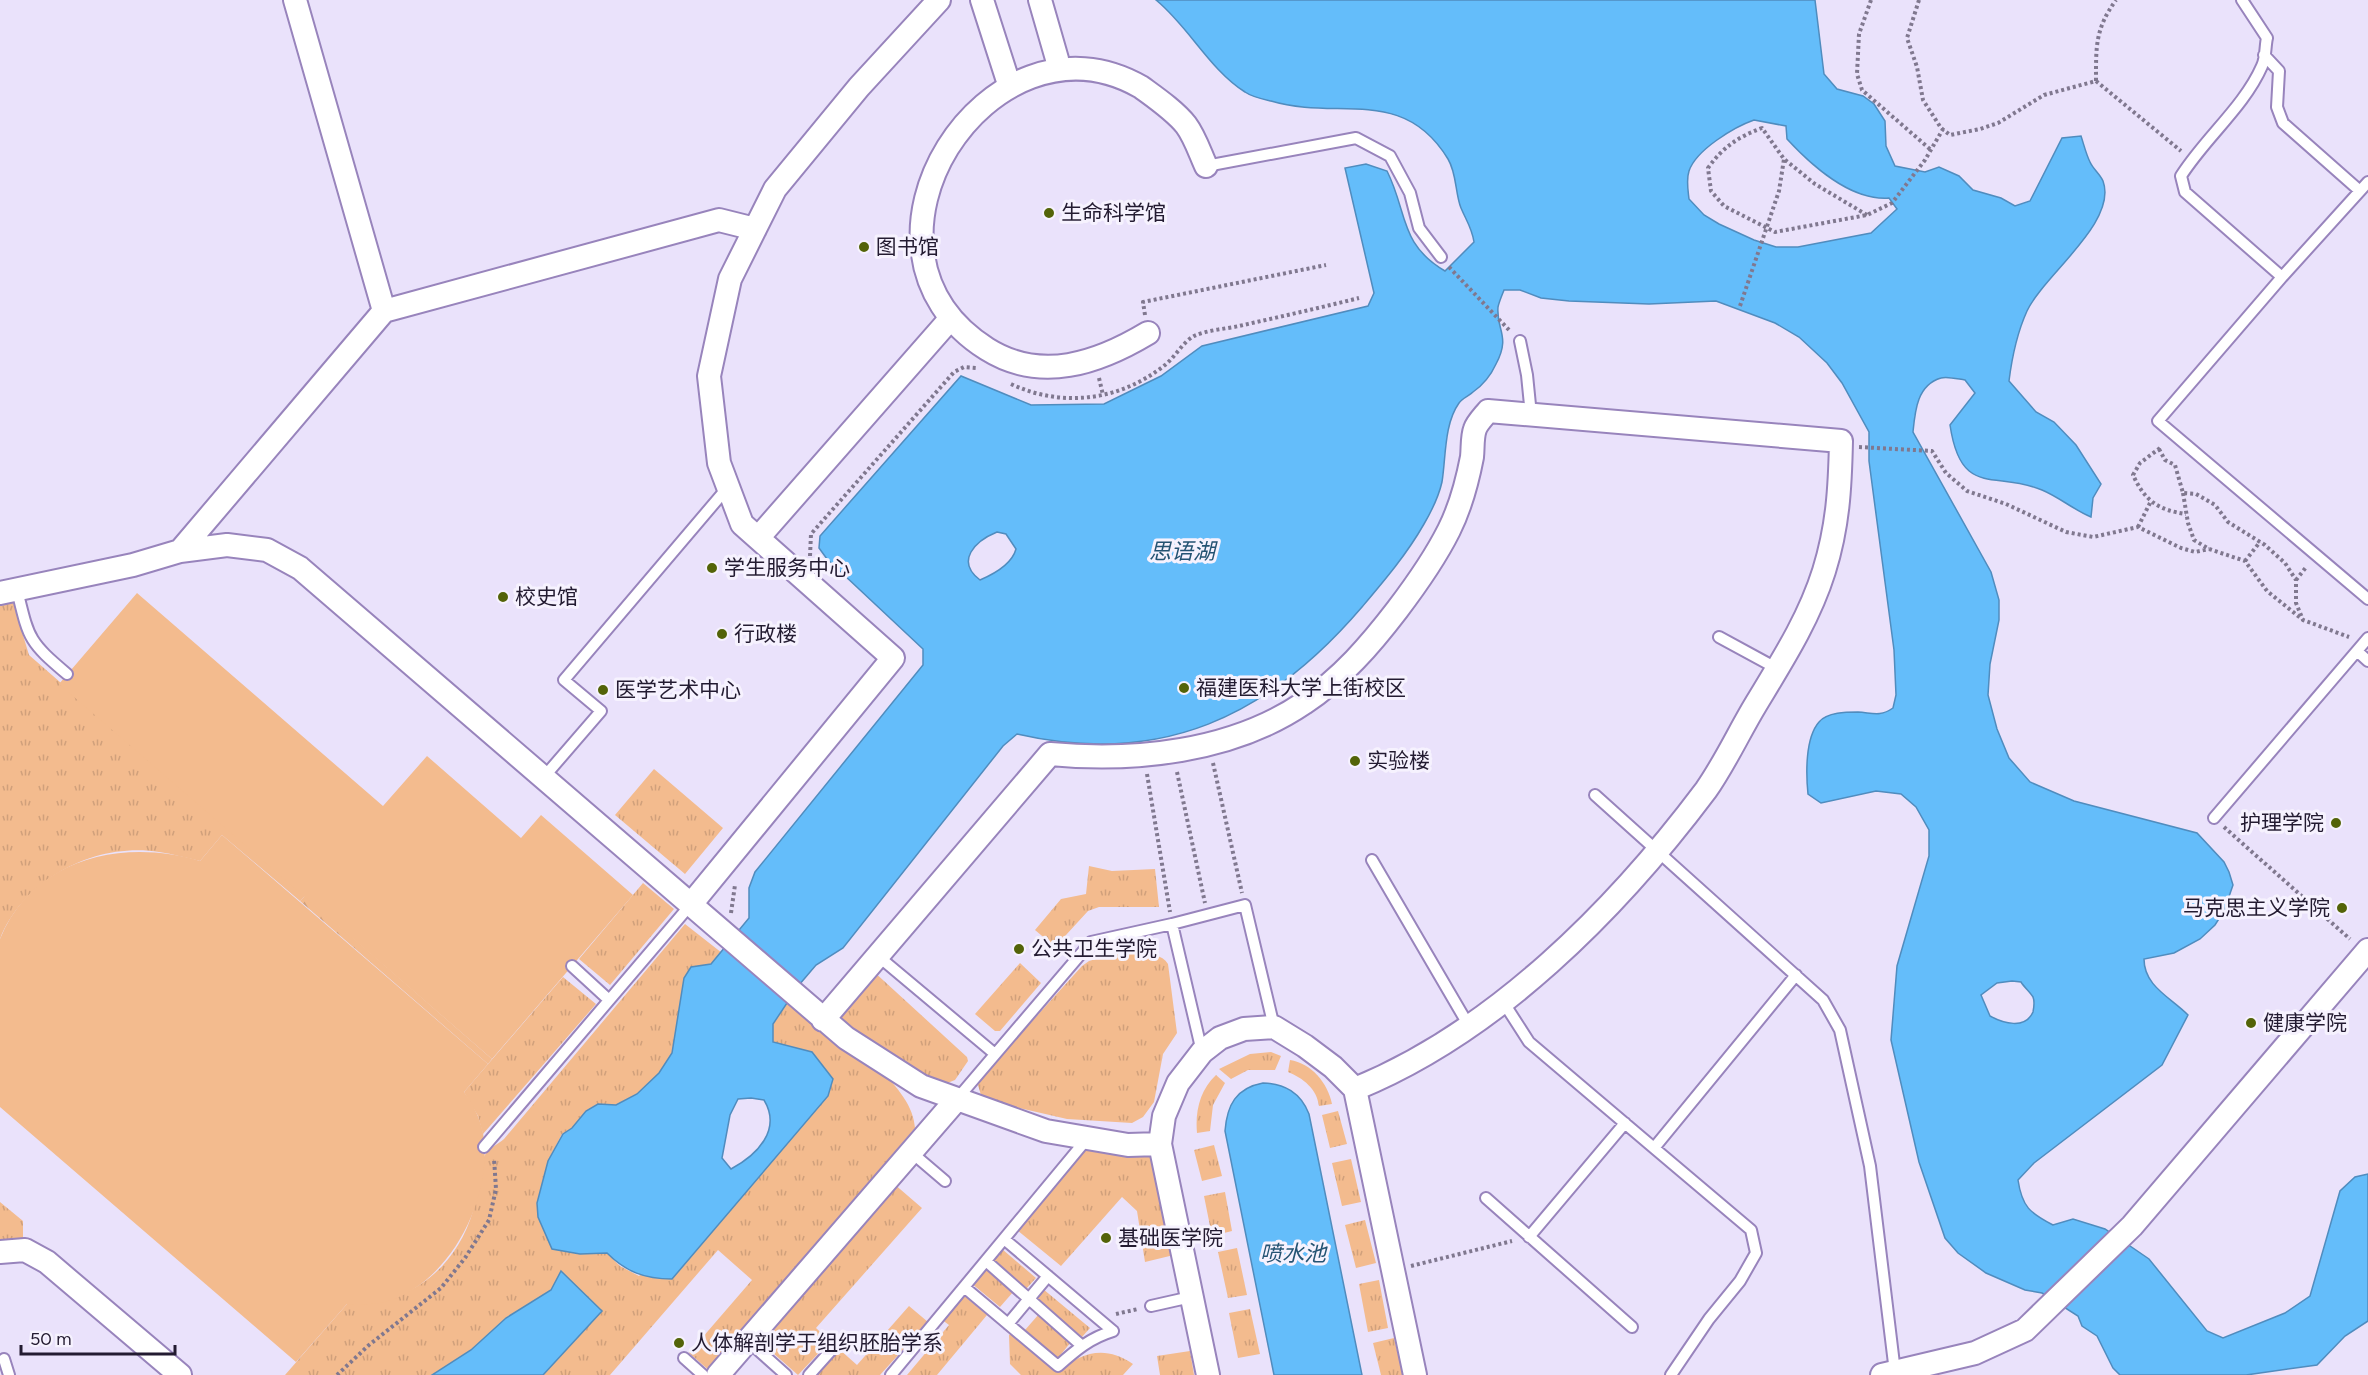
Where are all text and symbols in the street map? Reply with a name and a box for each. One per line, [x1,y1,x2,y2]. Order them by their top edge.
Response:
place label: 生命科学馆 [1061,200,1166,225]
marker: 生命科学馆 [1042,206,1056,220]
place label: 图书馆 [876,234,939,259]
marker: 图书馆 [857,240,871,254]
water label: 思语湖 [1149,538,1218,565]
place label: 学生服务中心 [724,555,850,580]
marker: 学生服务中心 [705,561,719,575]
place label: 校史馆 [515,584,578,609]
marker: 校史馆 [496,590,510,604]
place label: 行政楼 [734,621,797,646]
marker: 行政楼 [715,627,729,641]
place label: 福建医科大学上街校区 [1196,675,1406,700]
place label: 医学艺术中心 [615,677,741,702]
marker: 福建医科大学上街校区 [1177,681,1191,695]
marker: 医学艺术中心 [596,683,610,697]
place label: 实验楼 [1367,748,1430,773]
marker: 实验楼 [1348,754,1362,768]
place label: 护理学院 [2240,810,2324,835]
marker: 护理学院 [2329,816,2343,830]
place label: 马克思主义学院 [2183,895,2330,920]
marker: 马克思主义学院 [2335,901,2349,915]
place label: 公共卫生学院 [1031,936,1157,961]
marker: 公共卫生学院 [1012,942,1026,956]
place label: 健康学院 [2263,1010,2347,1035]
marker: 健康学院 [2244,1016,2258,1030]
place label: 基础医学院 [1118,1225,1223,1250]
marker: 基础医学院 [1099,1231,1113,1245]
water label: 喷水池 [1260,1240,1328,1267]
scale bar [21,1318,176,1356]
text: 50 m [30,1328,72,1350]
place label: 人体解剖学于组织胚胎学系 [691,1330,943,1355]
marker: 人体解剖学于组织胚胎学系 [672,1336,686,1350]

